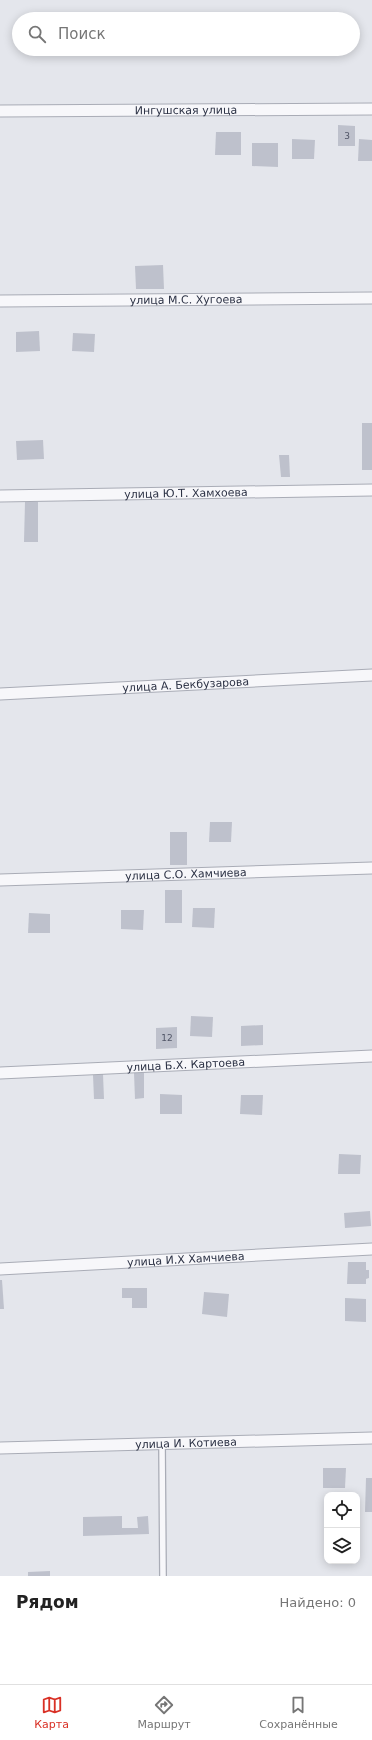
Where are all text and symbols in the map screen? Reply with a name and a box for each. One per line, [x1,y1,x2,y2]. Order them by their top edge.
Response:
search box [12,12,360,56]
icon: search [26,23,48,45]
text: Поиск [58,25,106,43]
street label: Ингушская улица [135,103,237,117]
house number: 3 [344,131,350,141]
street label: улица М.С. Хугоева [130,293,242,306]
street label: улица Ю.Т. Хамхоева [124,486,248,500]
street label: улица А. Бекбузарова [122,675,249,694]
street label: улица С.О. Хамчиева [125,866,247,882]
house number: 12 [161,1033,173,1043]
street label: улица Б.Х. Картоева [126,1055,245,1074]
street label: улица И.Х Хамчиева [127,1249,245,1269]
street label: улица И. Котиева [135,1435,237,1451]
map controls [324,1492,360,1564]
button: locate [324,1492,360,1528]
button: layers [324,1528,360,1564]
text: Рядом [16,1592,79,1612]
text: Найдено: 0 [280,1595,356,1610]
tab: Карта [34,1694,69,1731]
tab: Маршрут [138,1694,191,1731]
tab: Сохранённые [259,1694,338,1731]

